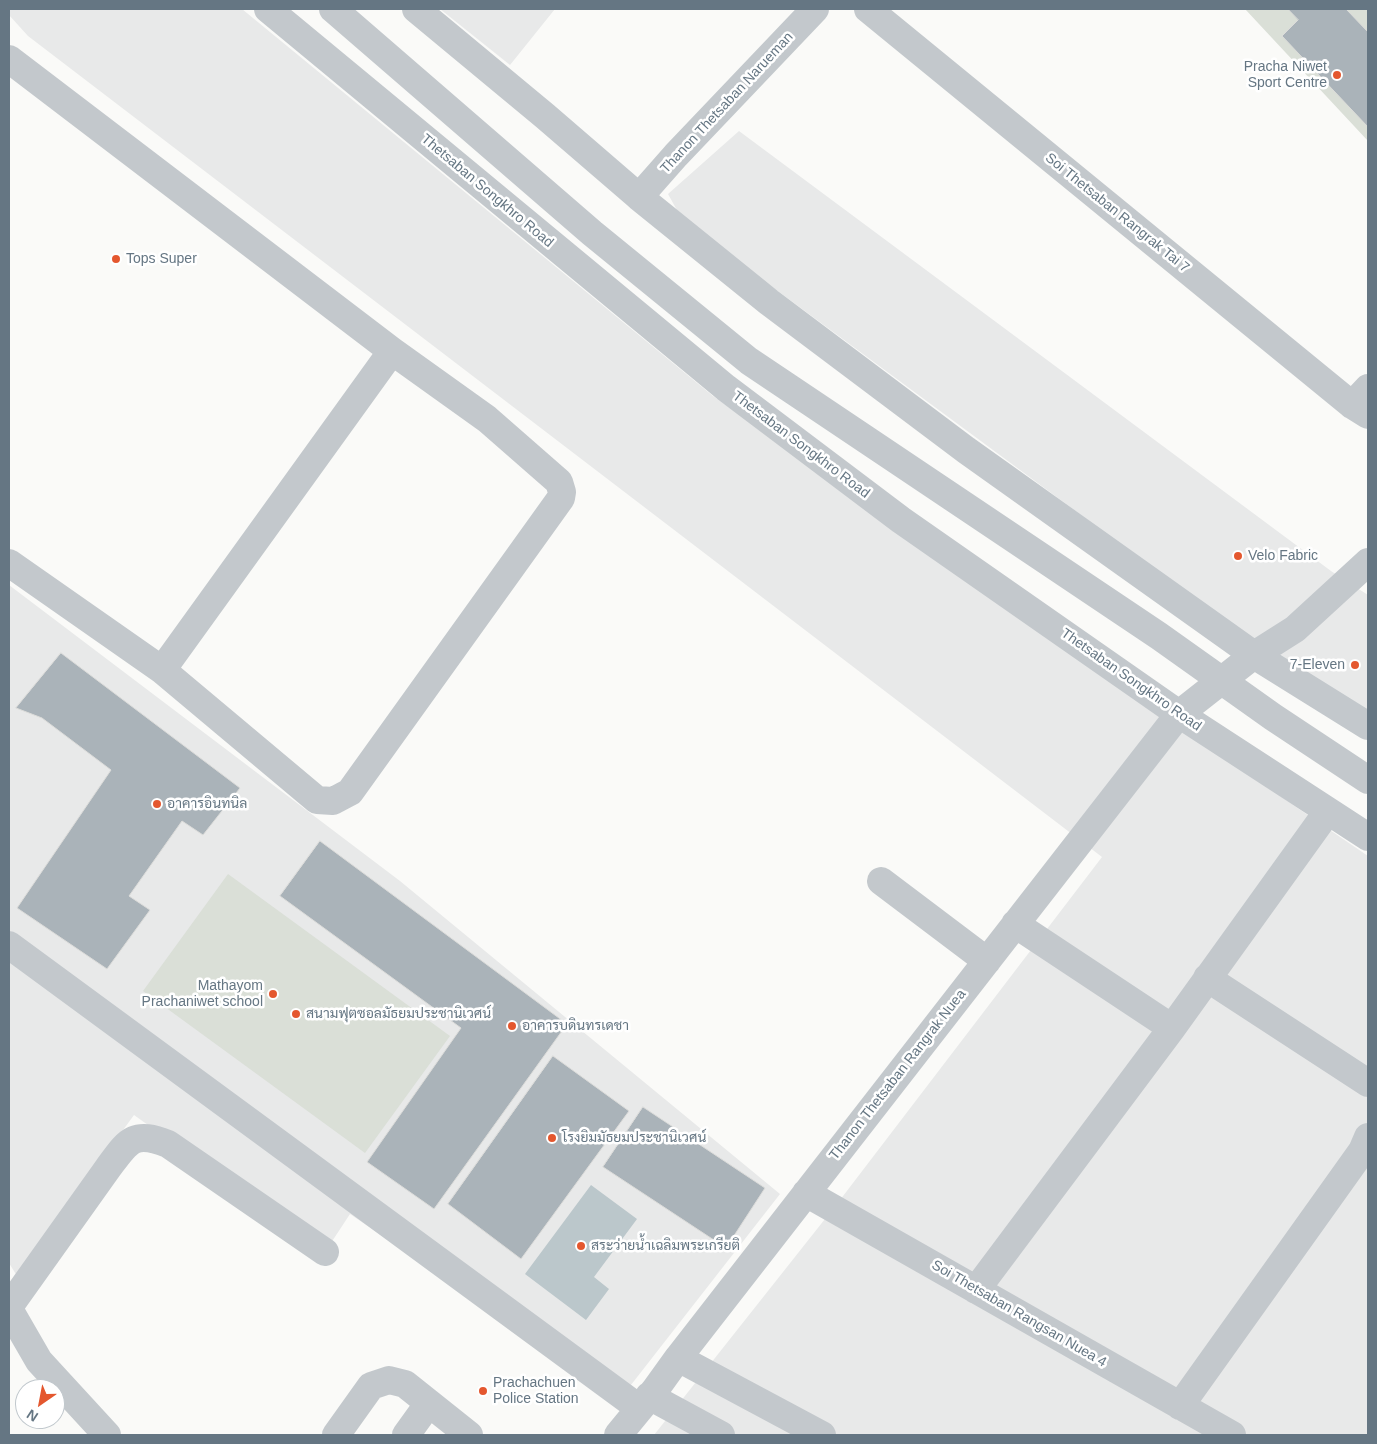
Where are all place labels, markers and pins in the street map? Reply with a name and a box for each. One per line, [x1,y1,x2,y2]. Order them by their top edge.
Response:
place label: Pracha Niwet Sport Centre [1244,59,1327,92]
marker: Pracha Niwet Sport Centre [1331,69,1343,81]
place label: Tops Super [126,251,197,267]
marker: Tops Super [110,253,122,265]
place label: Velo Fabric [1248,548,1318,564]
marker: Velo Fabric [1232,550,1244,562]
place label: 7-Eleven [1290,657,1345,673]
marker: 7-Eleven [1349,659,1361,671]
place label: อาคารอินทนิล [167,796,247,812]
marker: อาคารอินทนิล [151,798,163,810]
place label: Mathayom Prachaniwet school [142,978,263,1010]
marker: Mathayom Prachaniwet school [267,988,279,1000]
place label: สนามฟุตซอลมัธยมประชานิเวศน์ [306,1006,491,1022]
marker: สนามฟุตซอลมัธยมประชานิเวศน์ [290,1008,302,1020]
place label: อาคารบดินทรเดชา [522,1018,629,1034]
marker: อาคารบดินทรเดชา [506,1020,518,1032]
place label: โรงยิมมัธยมประชานิเวศน์ [562,1130,706,1146]
marker: โรงยิมมัธยมประชานิเวศน์ [546,1132,558,1144]
place label: สระว่ายนํ้าเฉลิมพระเกรียติ [591,1238,740,1254]
marker: สระว่ายนํ้าเฉลิมพระเกรียติ [575,1240,587,1252]
place label: Prachachuen Police Station [493,1375,579,1408]
marker: Prachachuen Police Station [477,1385,489,1397]

